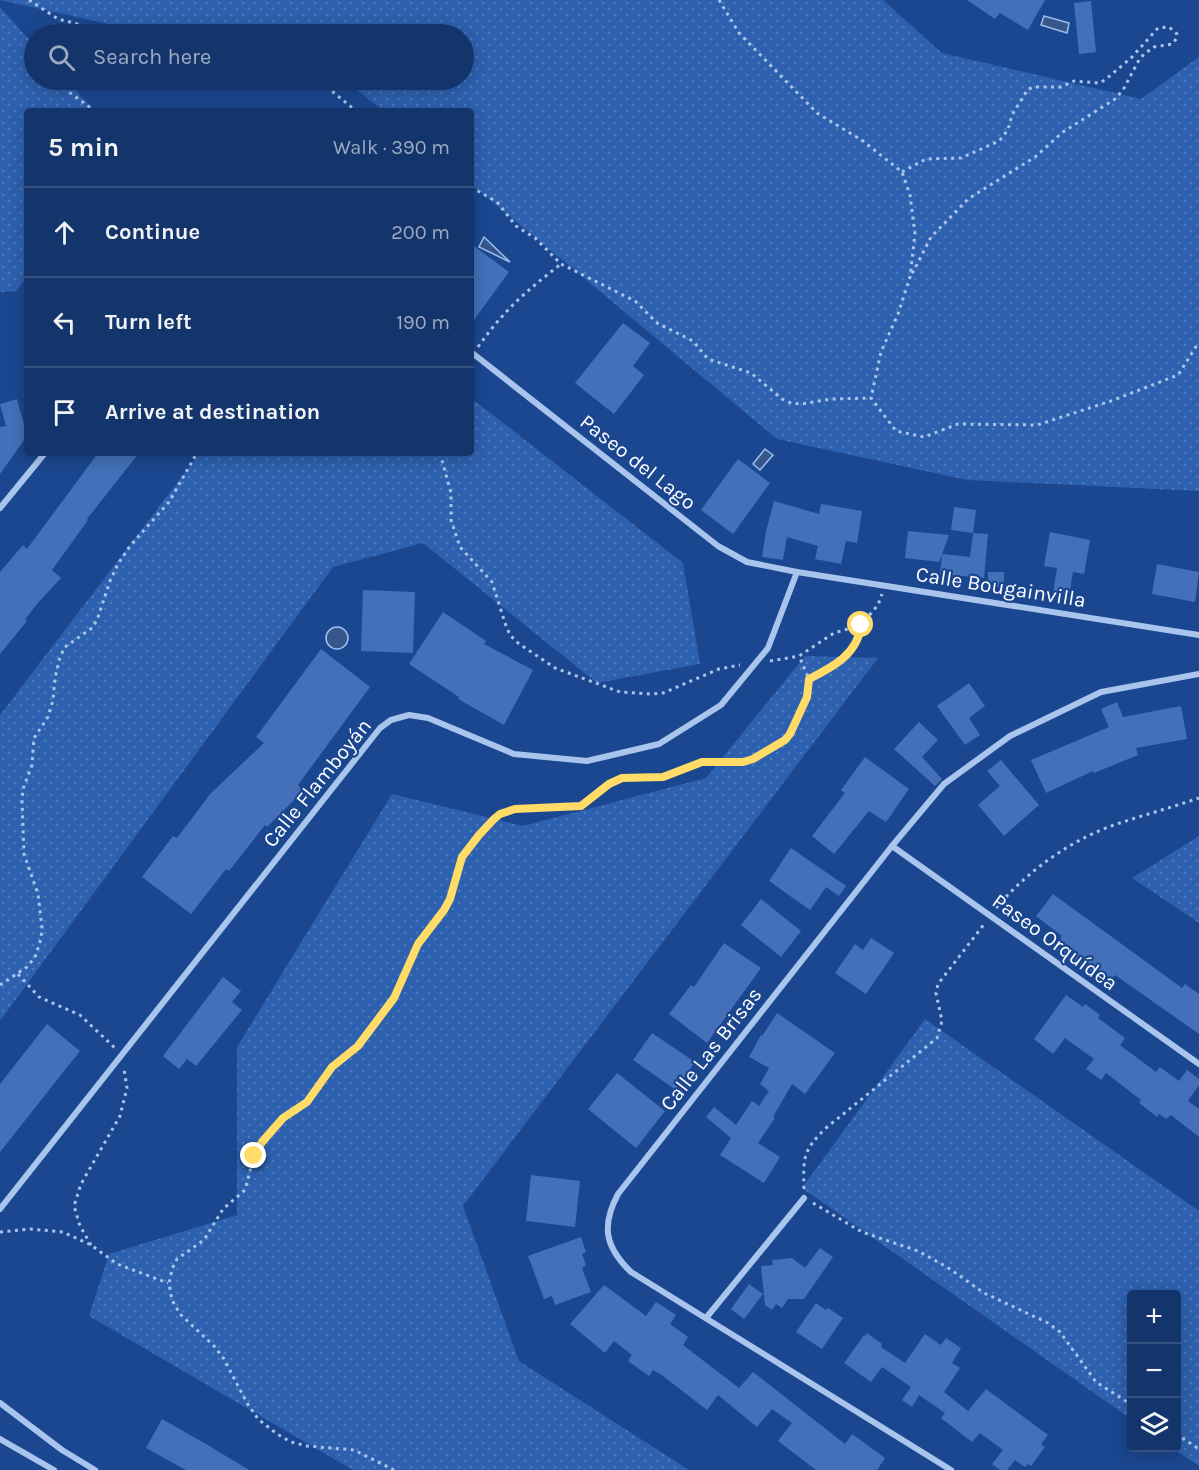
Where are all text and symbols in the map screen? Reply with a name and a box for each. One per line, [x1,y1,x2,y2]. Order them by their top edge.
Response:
search box [24,24,474,90]
icon: search [45,41,78,74]
text: Search here [93,44,211,70]
text: 5 min [48,132,119,163]
text: Walk · 390 m [333,136,450,159]
icon: ahead [48,216,81,249]
text: Continue [105,219,200,245]
text: 200 m [391,221,450,244]
icon: left [48,306,81,339]
text: Turn left [105,309,192,335]
text: 190 m [396,311,450,334]
icon: arrive [48,396,81,429]
text: Arrive at destination [105,399,320,425]
street label: Paseo del Lago [575,409,701,515]
street label: Calle Bougainvilla [914,562,1088,612]
route start [847,611,873,637]
street label: Calle Flamboyán [258,714,376,852]
street label: Paseo Orquídea [988,889,1122,995]
street label: Calle Las Brisas [655,983,767,1115]
route end [240,1142,266,1168]
map controls [1127,1290,1181,1452]
button: + [1127,1290,1181,1344]
button: − [1127,1344,1181,1398]
button: layers [1127,1398,1181,1452]

